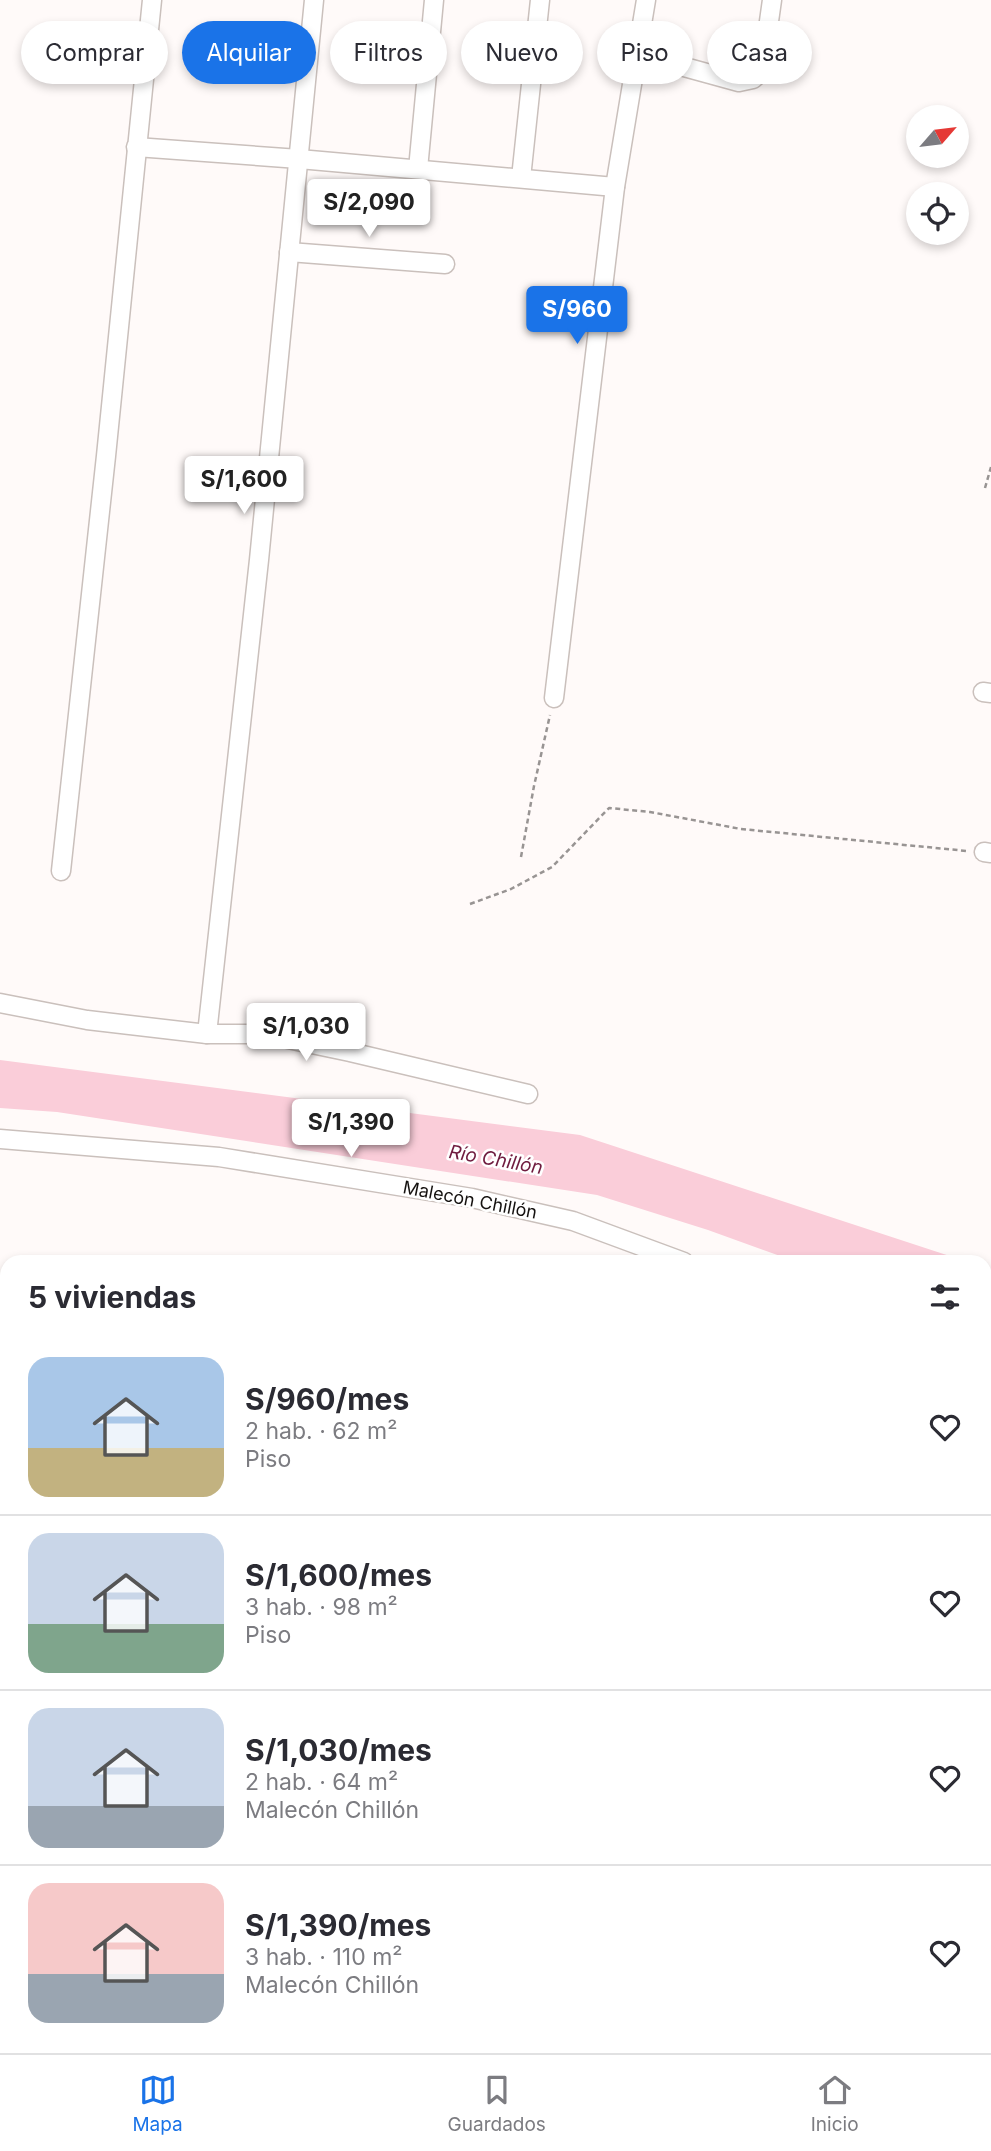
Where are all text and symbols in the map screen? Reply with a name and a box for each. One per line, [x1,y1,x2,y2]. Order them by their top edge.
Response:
chip: Comprar [21,21,168,84]
chip: Alquilar [182,21,316,84]
chip: Filtros [330,21,447,84]
chip: Nuevo [461,21,583,84]
chip: Piso [597,21,693,84]
chip: Casa [707,21,812,84]
north arrow [906,105,970,168]
map controls [906,105,969,245]
pin: S/2,090 [304,180,434,239]
button: locate [906,182,969,245]
text: S/2,090 [323,188,415,216]
pin: S/960 [528,286,626,346]
text: S/960 [542,295,612,323]
pin: S/1,600 [179,456,309,516]
text: S/1,600 [201,465,287,493]
pin: S/1,030 [241,1004,371,1063]
text: S/1,030 [263,1012,349,1040]
pin: S/1,390 [286,1100,416,1159]
text: S/1,390 [308,1108,394,1136]
water label: Río Chillón [447,1140,545,1179]
street label: Malecón Chillón [401,1176,539,1223]
icon: filters [926,1278,964,1316]
text: 5 viviendas [28,1279,196,1315]
text: S/960/mes [245,1381,409,1417]
icon: home [84,1385,168,1469]
icon: heart [926,1408,964,1446]
text: 2 hab. · 62 m² [245,1417,397,1445]
text: Piso [245,1445,291,1473]
text: S/1,600/mes [245,1557,432,1593]
icon: home [84,1561,168,1645]
icon: heart [926,1584,964,1622]
text: 3 hab. · 98 m² [245,1593,398,1621]
text: Piso [245,1621,291,1649]
text: S/1,030/mes [245,1732,432,1768]
icon: home [84,1736,168,1820]
icon: heart [926,1759,964,1797]
text: 2 hab. · 64 m² [245,1768,398,1796]
text: Malecón Chillón [245,1796,419,1824]
text: S/1,390/mes [245,1907,431,1943]
icon: home [84,1911,168,1995]
icon: heart [926,1934,964,1972]
text: 3 hab. · 110 m² [245,1943,402,1971]
text: Malecón Chillón [245,1971,419,1999]
tab: Mapa [132,2071,183,2136]
tab: Guardados [448,2071,546,2136]
tab: Inicio [811,2071,859,2136]

